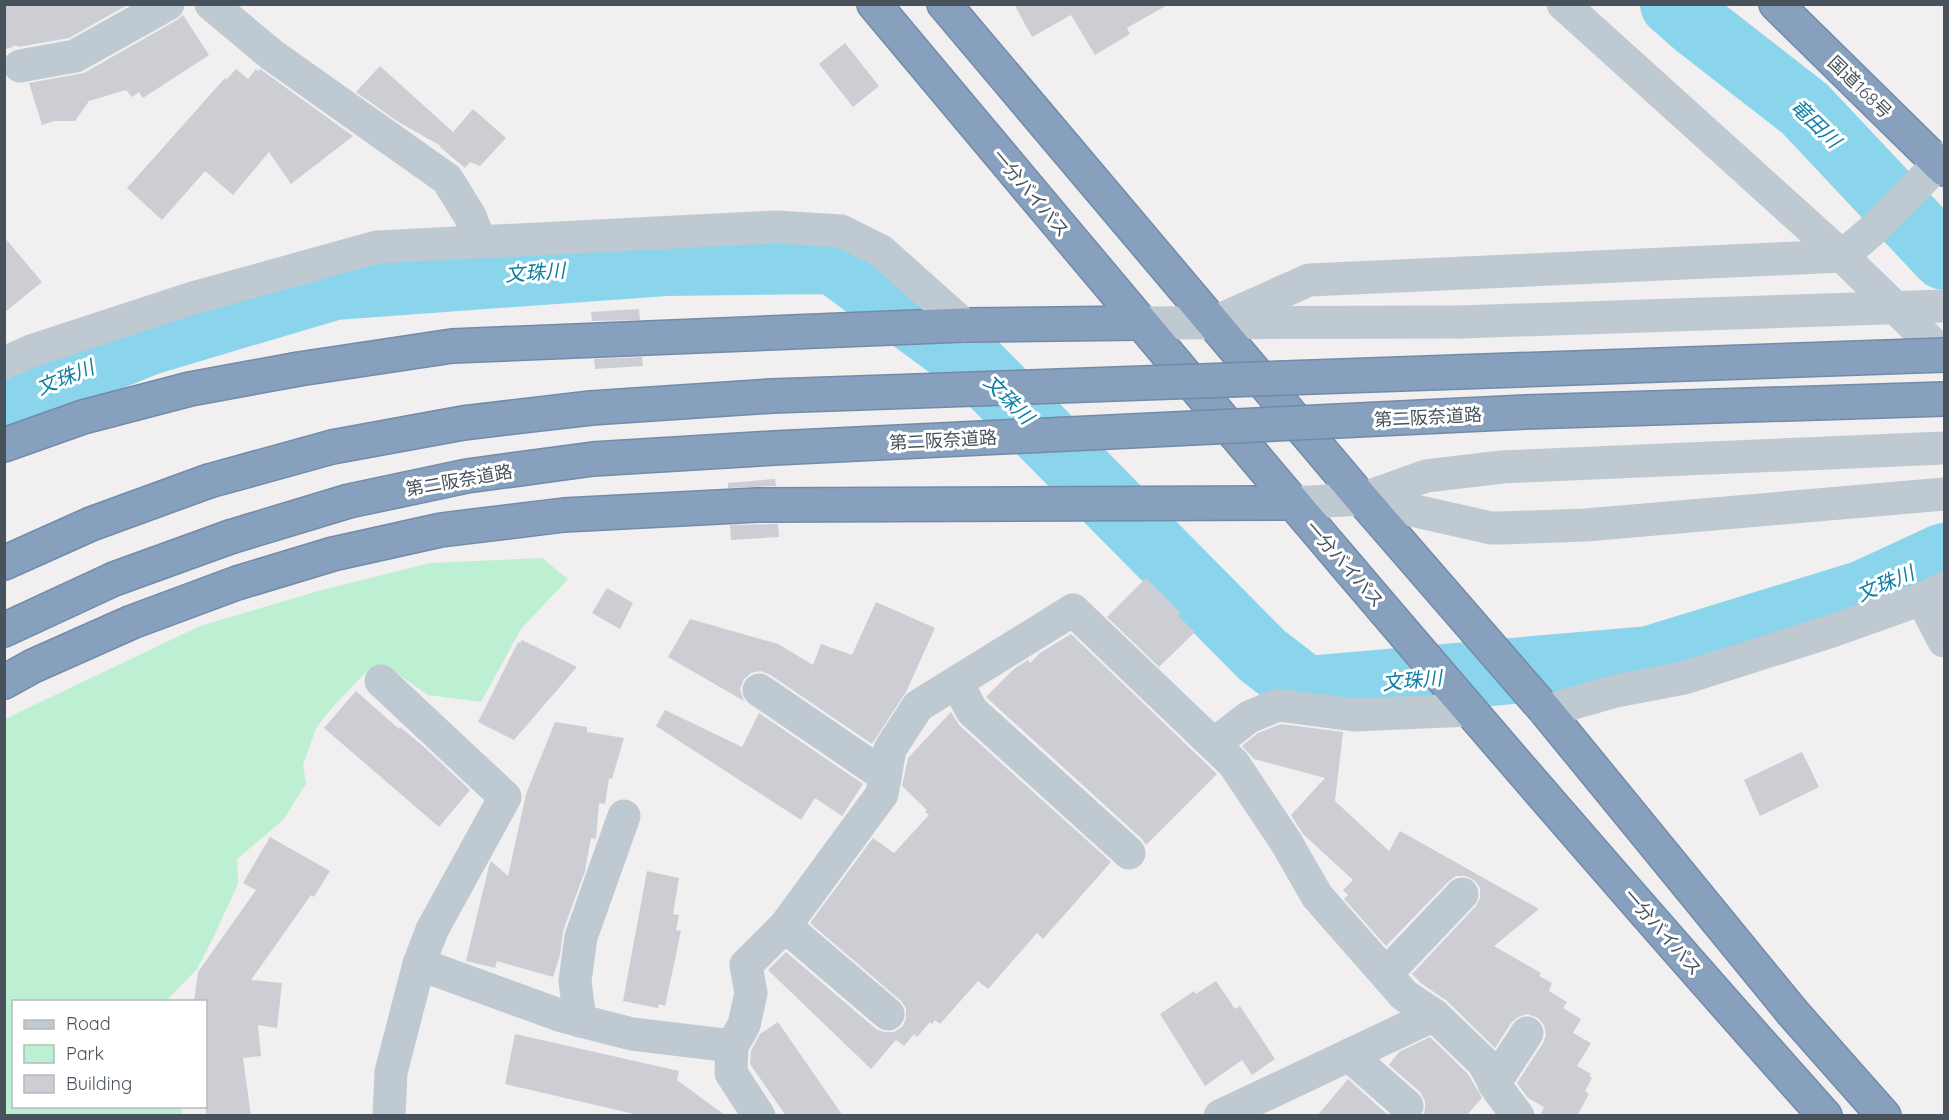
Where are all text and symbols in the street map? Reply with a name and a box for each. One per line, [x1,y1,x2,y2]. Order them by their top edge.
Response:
street label: 国道168号 [1823,51,1897,123]
water label: 竜田川 [1786,93,1848,154]
street label: 一分バイパス [988,144,1074,242]
water label: 文珠川 [504,257,568,287]
water label: 文珠川 [33,353,99,400]
water label: 文珠川 [979,369,1040,430]
street label: 第二阪奈道路 [1373,403,1483,431]
street label: 第二阪奈道路 [888,426,998,454]
street label: 第二阪奈道路 [404,459,514,501]
street label: 一分バイパス [1301,516,1389,612]
water label: 文珠川 [1853,559,1919,606]
water label: 文珠川 [1381,665,1445,695]
street label: 一分バイパス [1619,884,1707,980]
legend [12,1000,207,1108]
text: Road [66,1012,111,1035]
text: Park [66,1042,104,1065]
text: Building [66,1072,132,1095]

